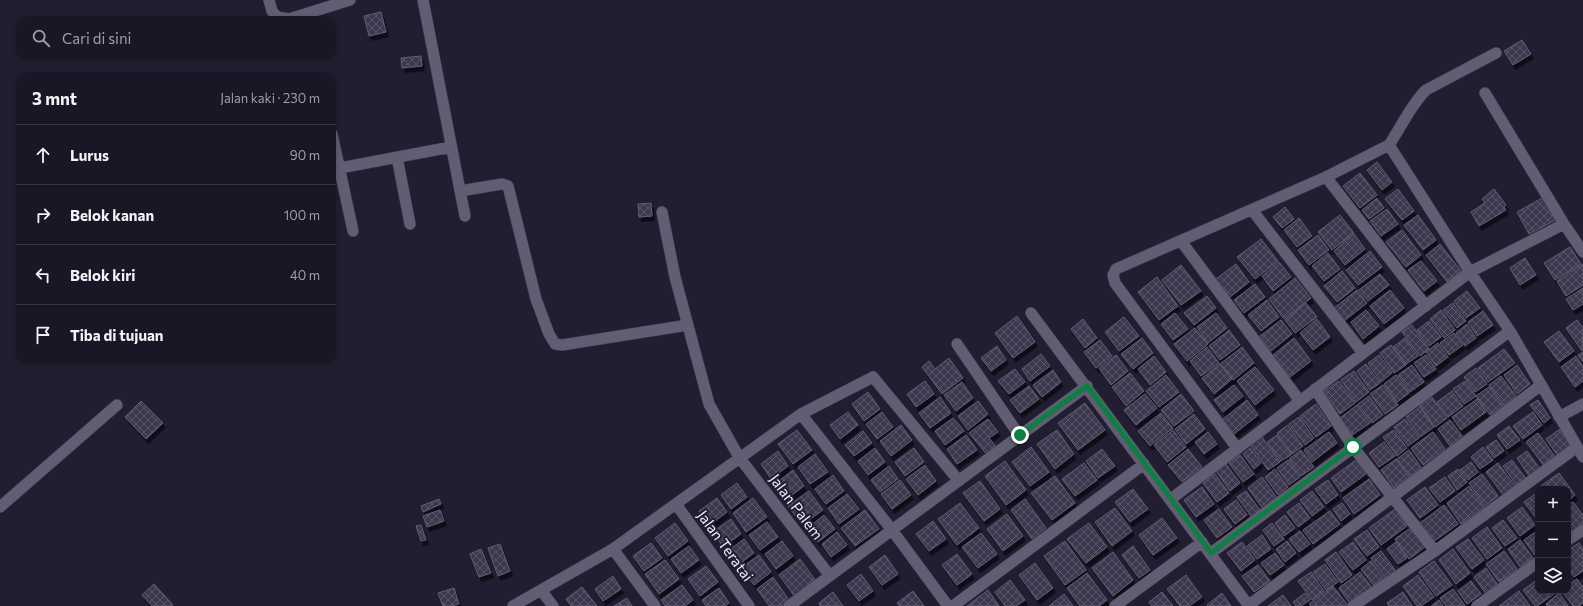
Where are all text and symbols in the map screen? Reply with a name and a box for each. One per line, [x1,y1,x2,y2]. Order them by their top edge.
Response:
search box [16,16,336,60]
icon: search [30,27,52,49]
text: Cari di sini [62,29,131,47]
text: 3 mnt [32,88,77,109]
text: Jalan kaki · 230 m [220,90,320,106]
icon: ahead [32,144,54,166]
text: Lurus [70,146,109,164]
text: 90 m [290,147,320,163]
icon: right [32,204,54,226]
text: Belok kanan [70,206,154,224]
text: 100 m [284,207,320,223]
icon: left [32,264,54,286]
text: Belok kiri [70,266,136,284]
text: 40 m [290,267,320,283]
icon: arrive [32,324,54,346]
text: Tiba di tujuan [70,326,164,344]
route end [1011,426,1029,444]
route start [1344,438,1362,456]
street label: Jalan Palem [766,470,827,543]
map controls [1535,486,1571,594]
button: + [1535,486,1571,522]
street label: Jalan Teratai [694,506,758,584]
button: − [1535,522,1571,558]
button: layers [1535,558,1571,594]

